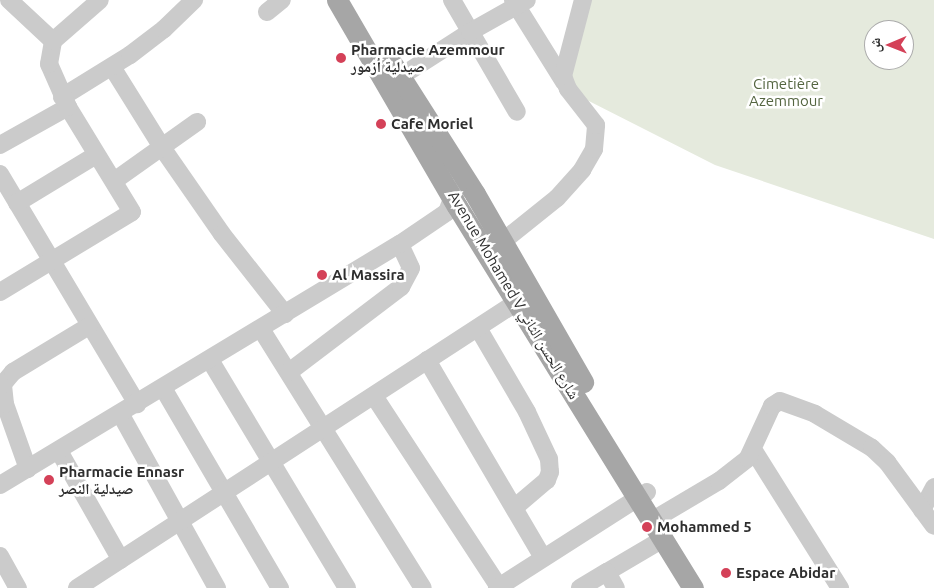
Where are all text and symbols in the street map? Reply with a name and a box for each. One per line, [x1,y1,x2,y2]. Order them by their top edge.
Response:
north arrow [864,20,914,70]
text: ش [867,38,883,53]
place label: Pharmacie Azemmour صيدلية أزمور [351,40,505,75]
marker: Pharmacie Azemmour صيدلية أزمور [335,52,347,64]
park label: Cimetière Azemmour [749,74,823,109]
place label: Cafe Moriel [391,115,473,133]
marker: Cafe Moriel [375,118,387,130]
street label: Avenue Mohamed V شارع الحسن الثاني [445,188,583,402]
place label: Al Massira [332,266,405,284]
marker: Al Massira [316,269,328,281]
place label: Pharmacie Ennasr صيدلية النصر [59,462,184,497]
marker: Pharmacie Ennasr صيدلية النصر [43,474,55,486]
place label: Mohammed 5 [657,518,752,536]
marker: Mohammed 5 [641,521,653,533]
place label: Espace Abidar [736,564,835,582]
marker: Espace Abidar [720,567,732,579]

